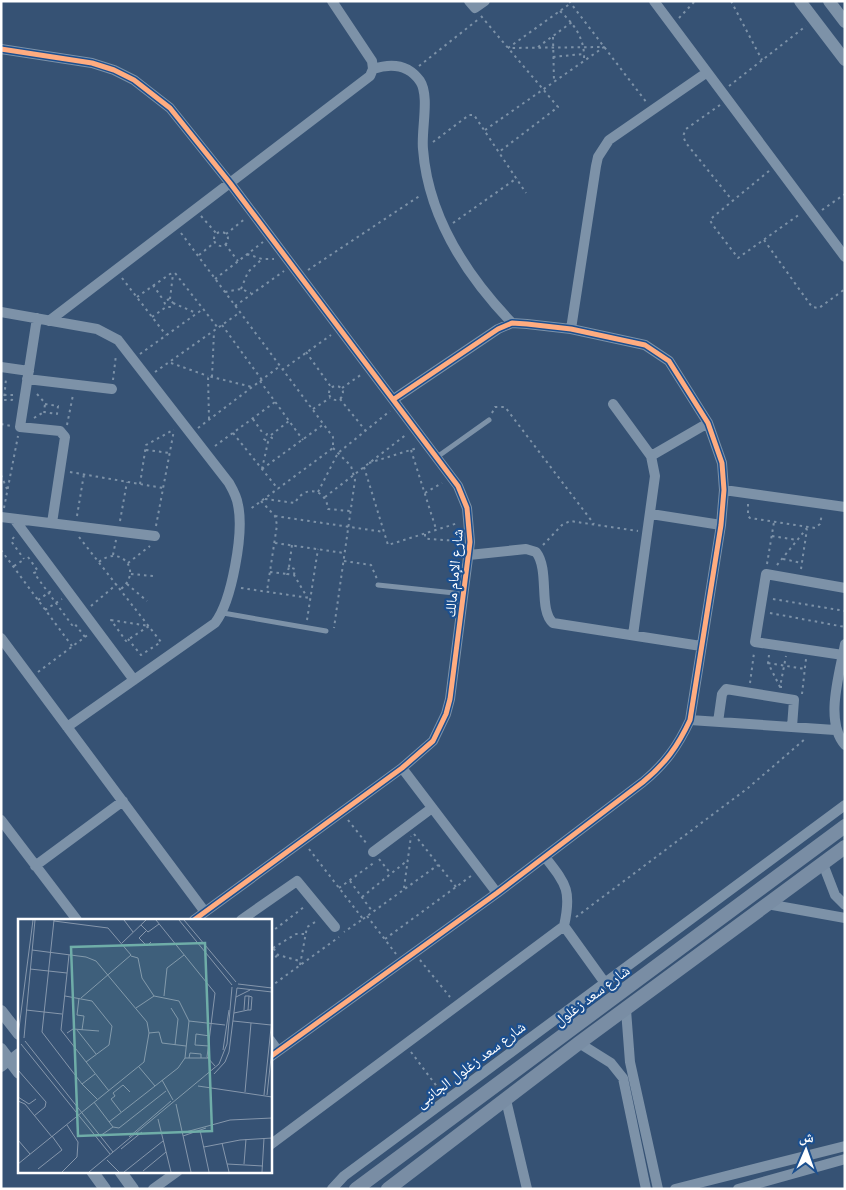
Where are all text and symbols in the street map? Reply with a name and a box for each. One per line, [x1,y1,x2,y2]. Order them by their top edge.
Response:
street label: شارع الإمام مالك [440,528,468,618]
inset map [18,919,271,1172]
street label: شارع سعد زغلول [549,960,634,1031]
street label: شارع سعد زغلول الجانبى [411,1017,530,1113]
north arrow [781,1125,831,1175]
text: ش [799,1128,814,1146]

